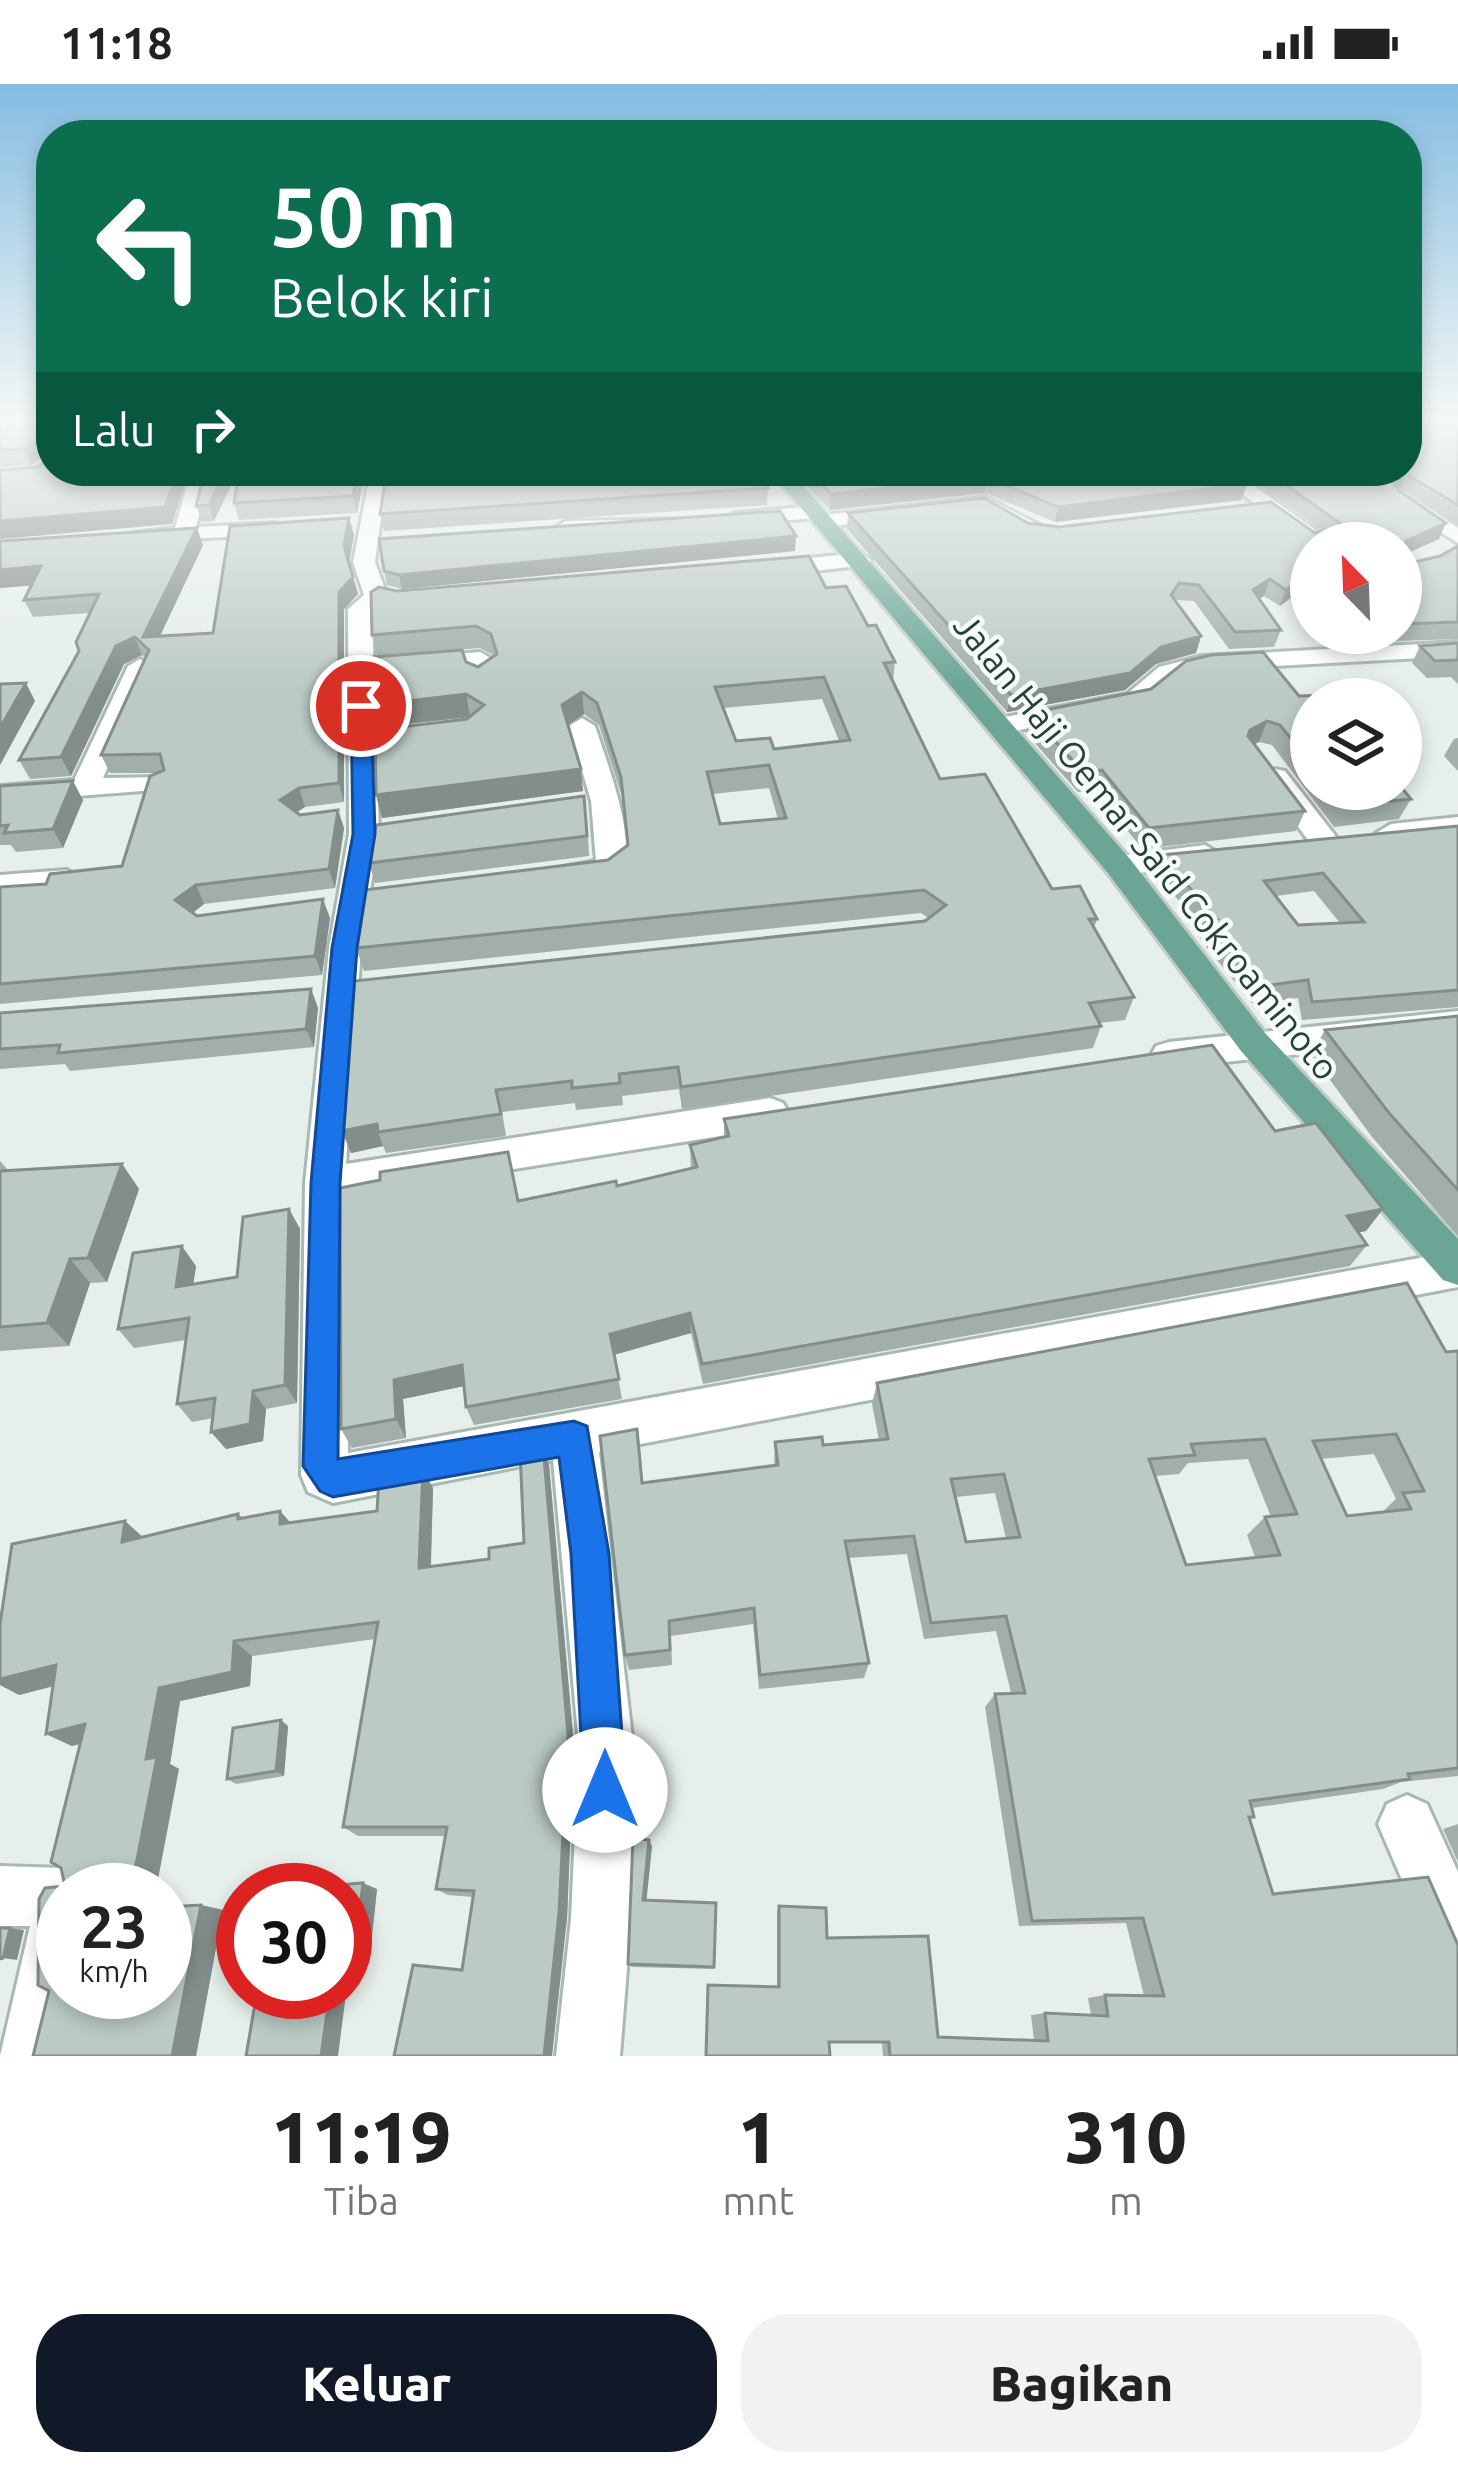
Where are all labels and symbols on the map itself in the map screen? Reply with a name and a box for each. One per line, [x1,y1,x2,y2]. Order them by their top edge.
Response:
north arrow [1290,522,1422,654]
street label: Jalan Haji Oemar Said Cokroaminoto [946,605,1348,1087]
pin [310,655,412,757]
position arrow [542,1727,668,1853]
speed limit sign: 30 [216,1863,372,2019]

